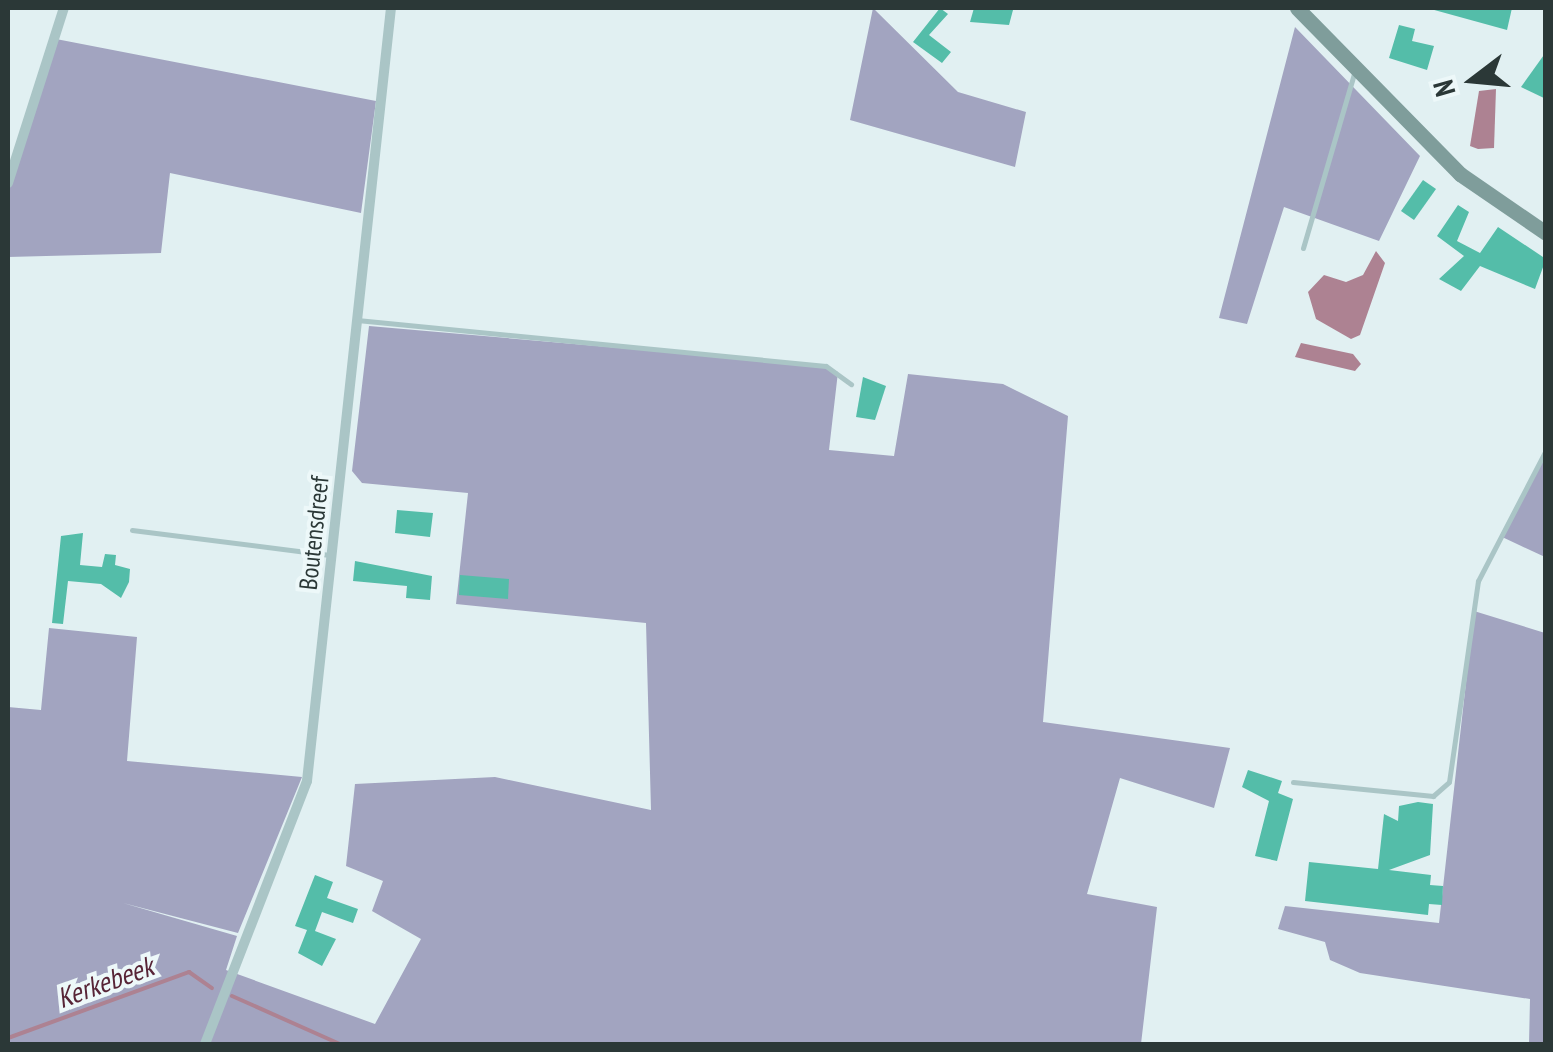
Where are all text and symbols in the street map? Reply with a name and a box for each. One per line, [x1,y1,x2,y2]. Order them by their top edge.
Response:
north arrow [1423,30,1523,130]
text: N [1424,76,1464,101]
street label: Boutensdreef [293,475,335,591]
water label: Kerkebeek [52,949,158,1015]

